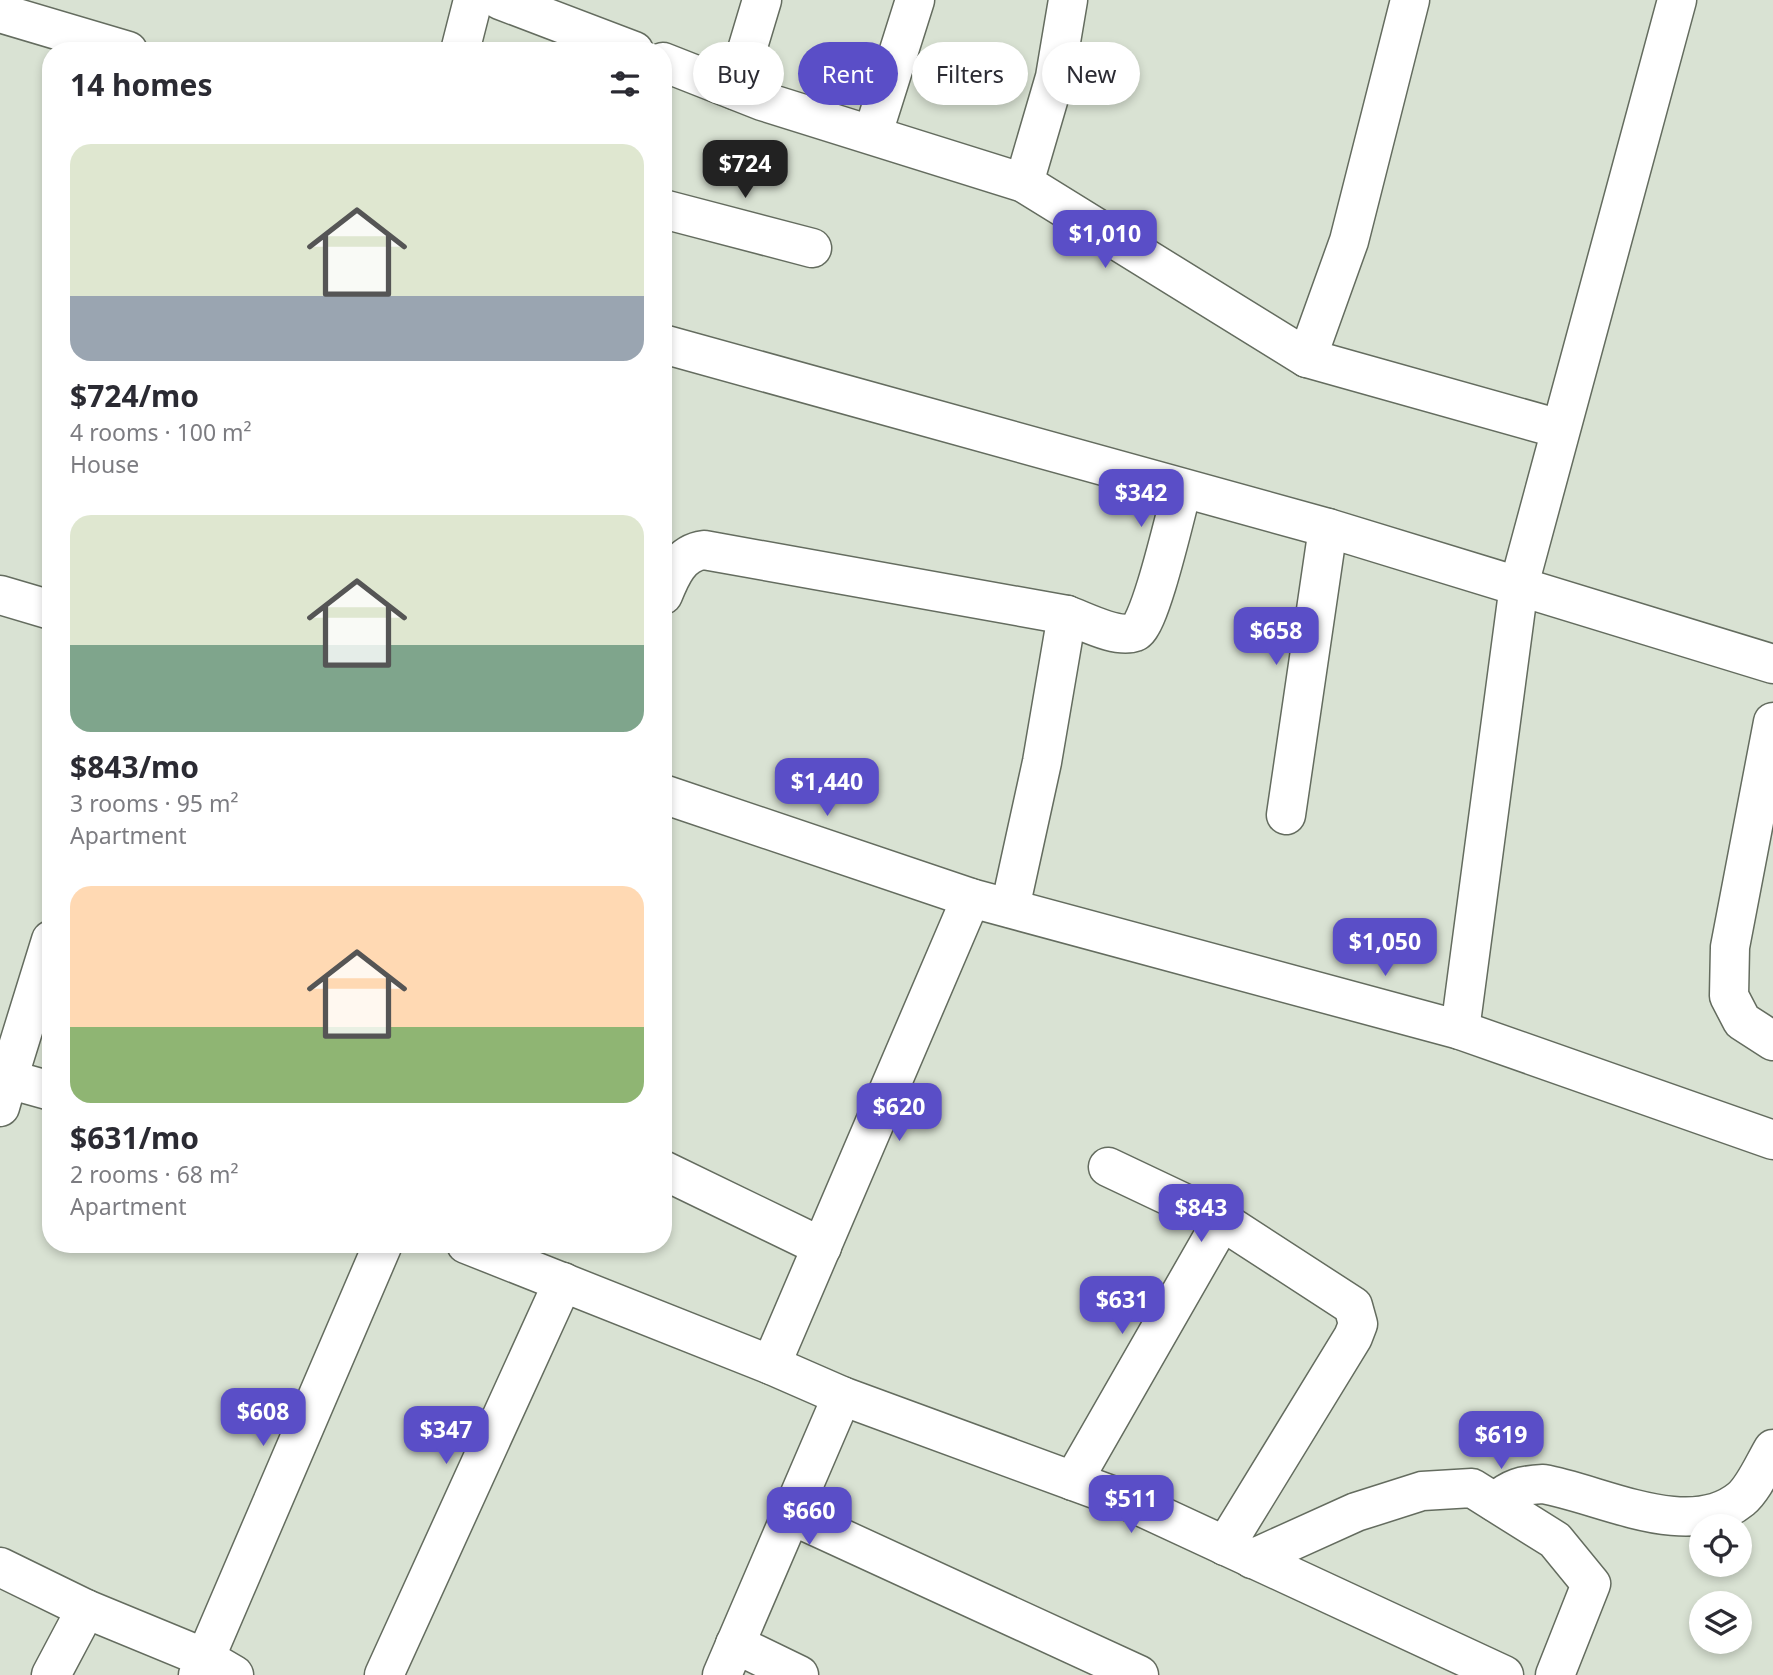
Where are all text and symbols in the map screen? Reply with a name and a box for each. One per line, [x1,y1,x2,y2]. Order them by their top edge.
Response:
chip: Buy [693,42,784,105]
chip: Rent [798,42,898,105]
chip: Filters [912,42,1028,105]
chip: New [1042,42,1140,105]
text: 14 homes [70,64,213,105]
icon: filters [606,65,644,103]
pin: $724 [704,140,786,200]
text: $724 [719,147,771,179]
icon: home [294,189,420,315]
pin: $1,010 [1048,210,1162,270]
text: $1,010 [1069,217,1141,249]
text: $724/mo [70,375,199,416]
text: 4 rooms · 100 m² [70,416,252,448]
text: House [70,448,139,480]
pin: $342 [1100,470,1182,529]
text: $342 [1115,476,1167,508]
icon: home [294,560,420,686]
pin: $658 [1235,608,1317,667]
text: $658 [1250,614,1302,646]
text: $843/mo [70,746,199,787]
pin: $1,440 [770,758,884,818]
text: $1,440 [791,765,863,797]
text: 3 rooms · 95 m² [70,787,239,819]
text: Apartment [70,819,187,851]
pin: $1,050 [1328,918,1442,978]
text: $1,050 [1349,925,1421,957]
icon: home [294,931,420,1057]
pin: $620 [858,1084,940,1143]
text: $620 [873,1090,925,1122]
text: $631/mo [70,1117,199,1158]
text: 2 rooms · 68 m² [70,1158,239,1190]
pin: $843 [1160,1184,1242,1244]
text: Apartment [70,1190,187,1222]
text: $843 [1175,1191,1227,1223]
pin: $631 [1081,1276,1163,1336]
text: $631 [1096,1283,1148,1315]
pin: $608 [222,1388,304,1448]
text: $608 [237,1395,289,1427]
pin: $347 [405,1406,487,1466]
pin: $619 [1460,1412,1542,1471]
text: $347 [420,1413,472,1445]
text: $619 [1475,1418,1527,1450]
pin: $511 [1090,1476,1172,1535]
text: $511 [1105,1482,1157,1514]
pin: $660 [768,1488,850,1547]
text: $660 [783,1494,835,1526]
map controls [1689,1514,1752,1654]
button: locate [1689,1514,1752,1577]
button: layers [1689,1591,1752,1654]

